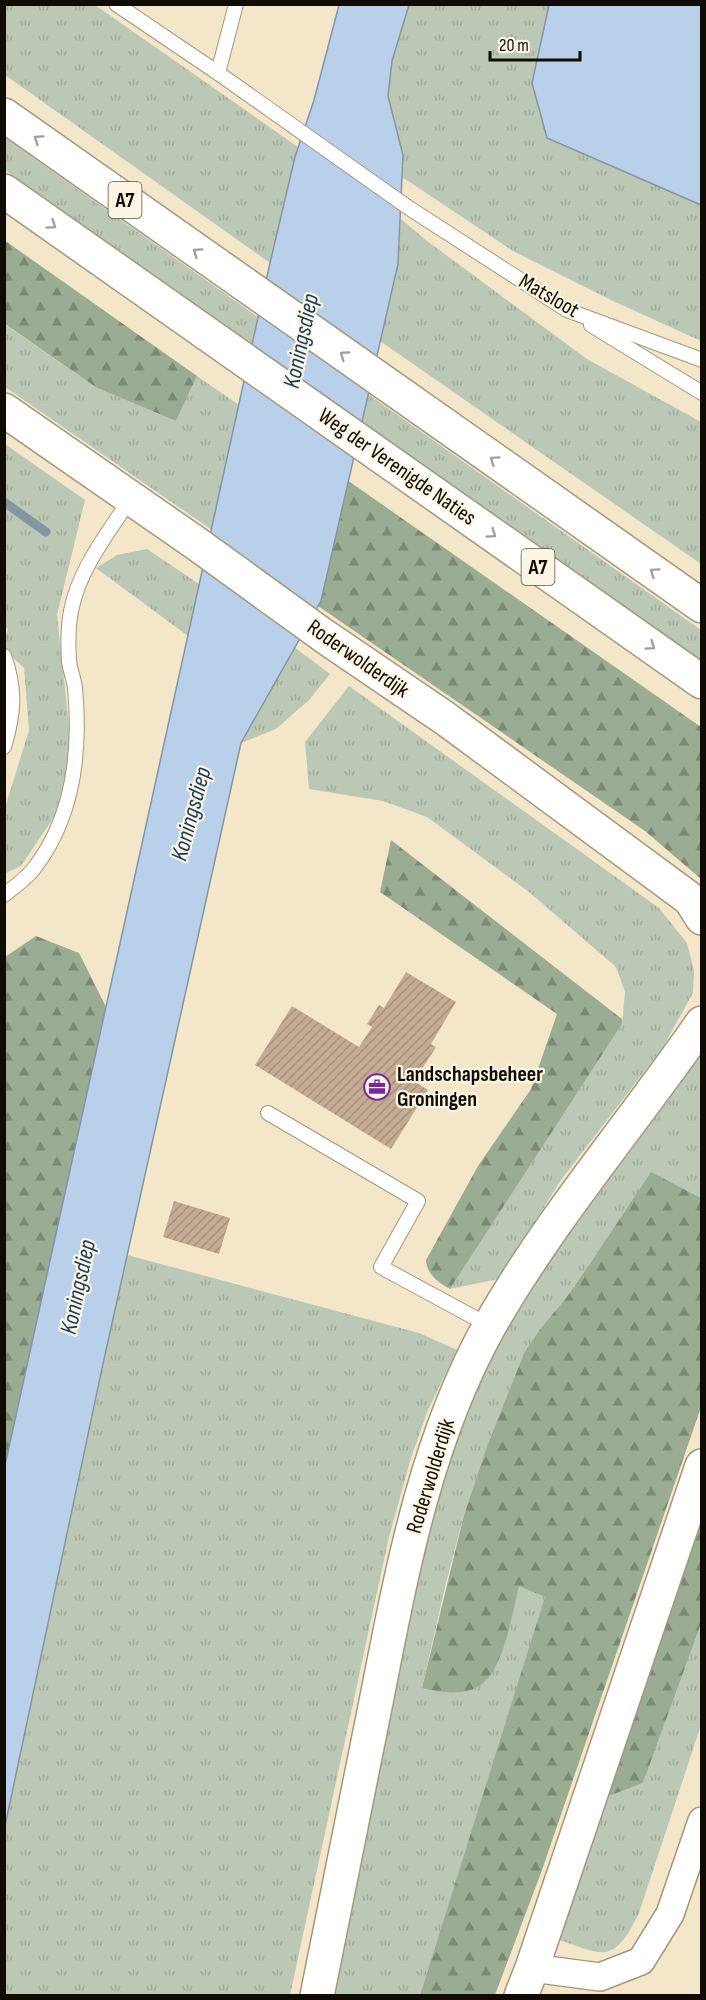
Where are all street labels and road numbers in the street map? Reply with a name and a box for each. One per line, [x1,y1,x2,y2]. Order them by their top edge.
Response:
road number: A7 [108,182,142,218]
street label: Matsloot [514,268,584,324]
street label: Weg der Verenigde Naties [313,402,481,532]
road number: A7 [522,549,554,585]
street label: Roderwolderdijk [302,614,415,704]
street label: Roderwolderdijk [401,1415,461,1537]

